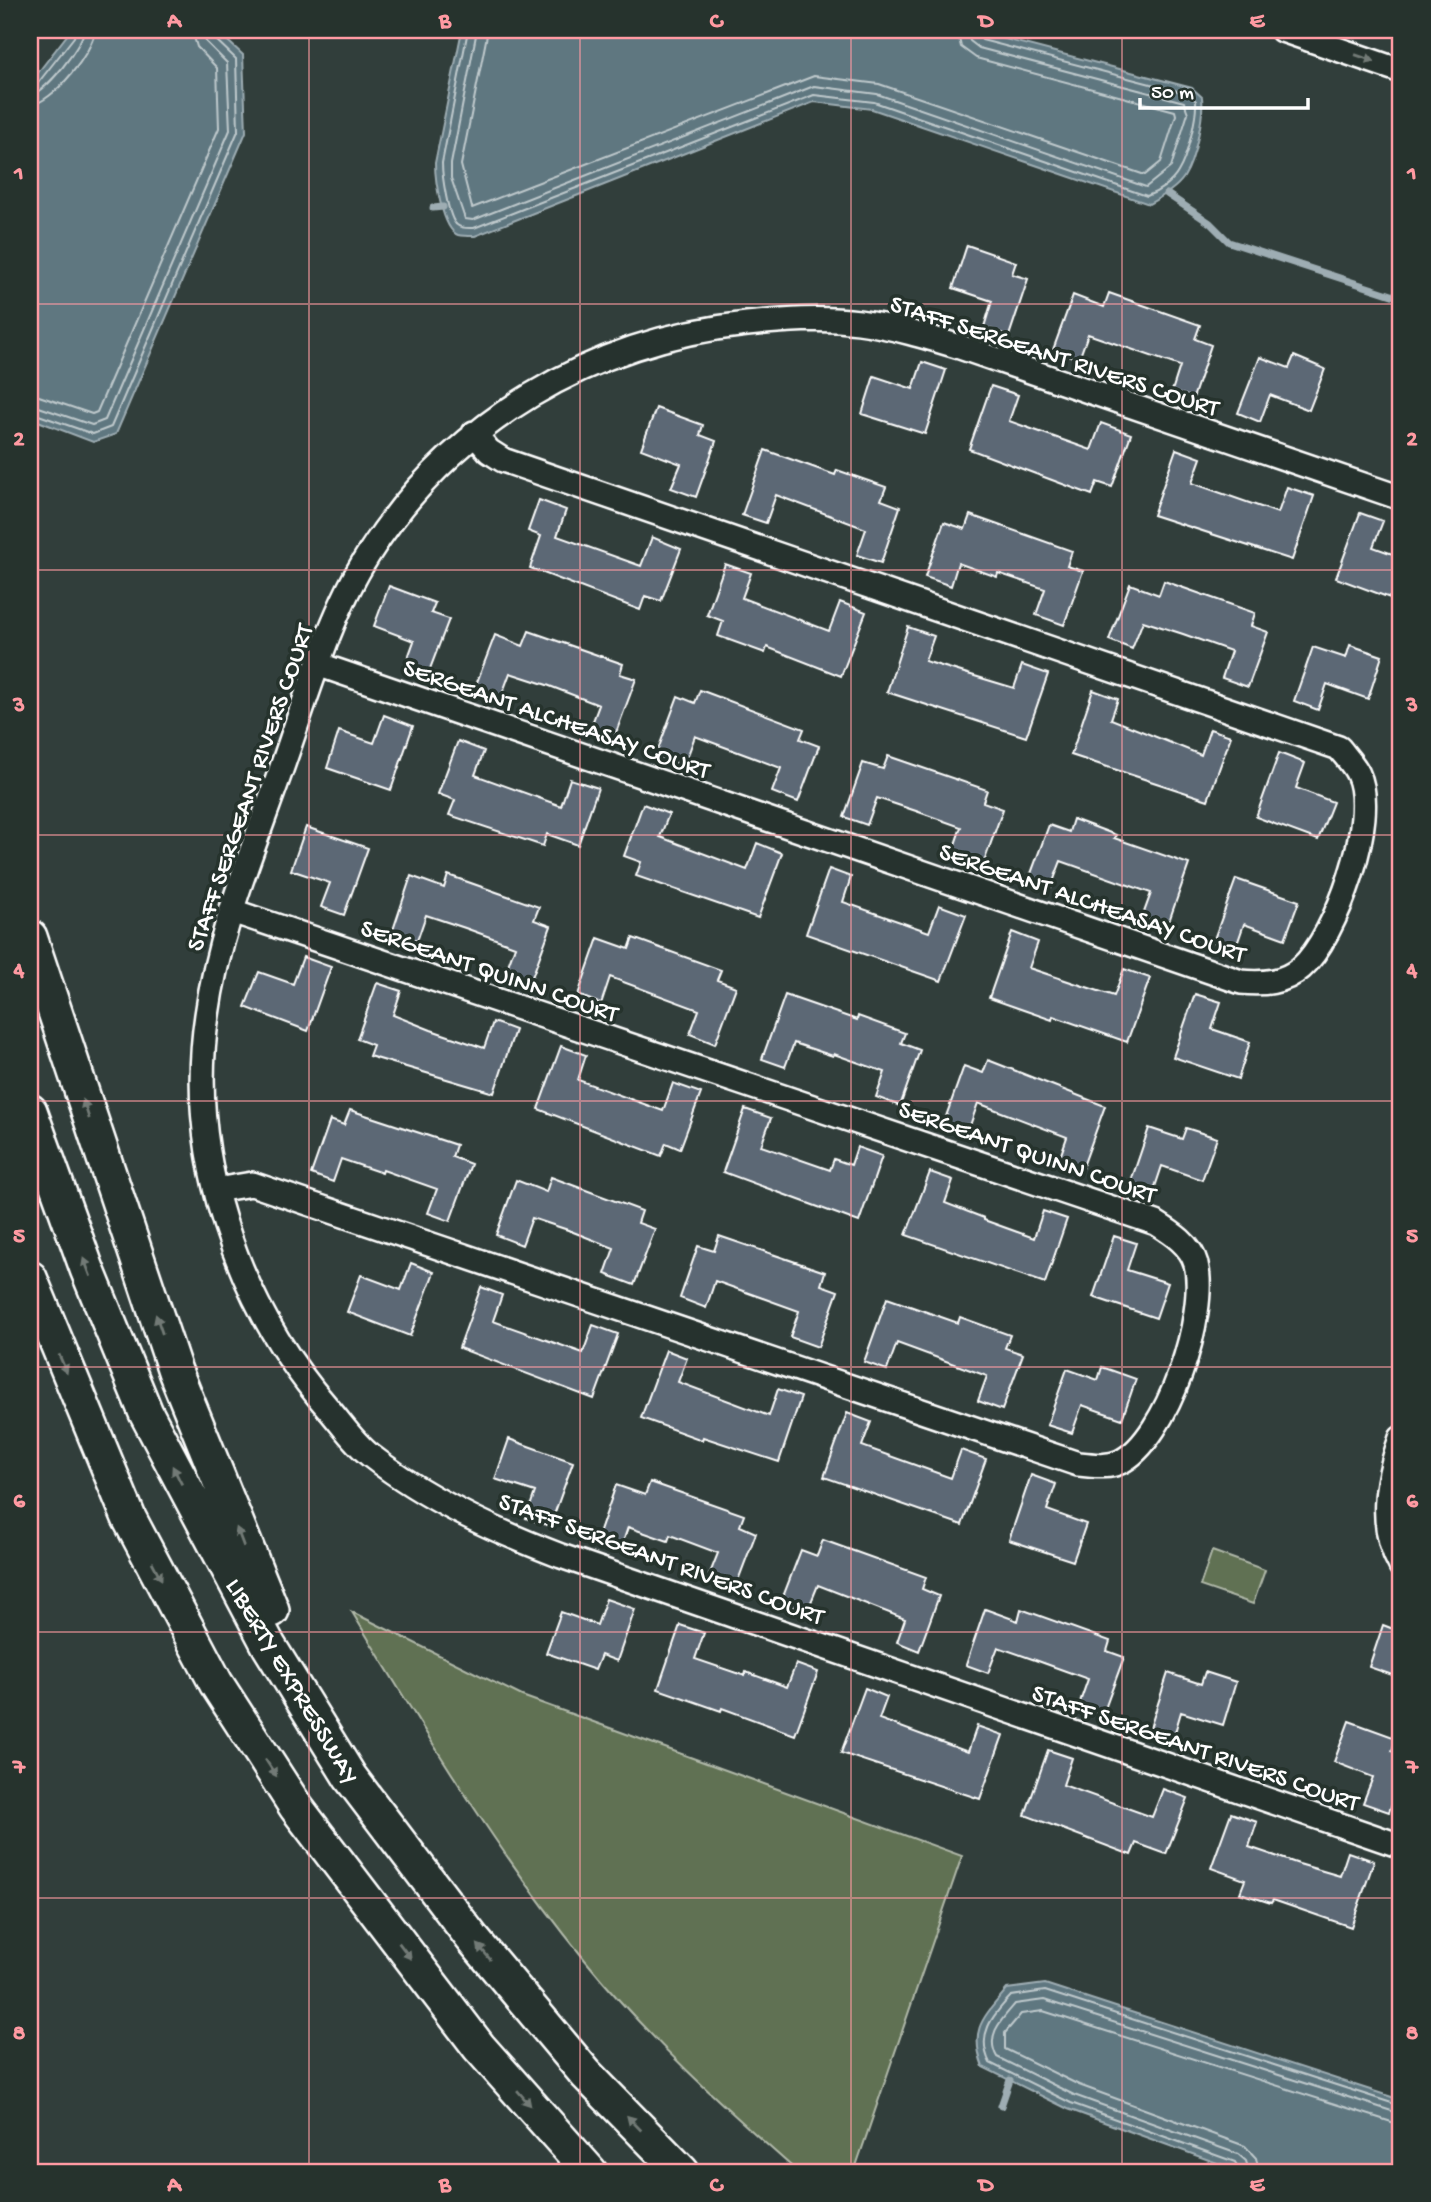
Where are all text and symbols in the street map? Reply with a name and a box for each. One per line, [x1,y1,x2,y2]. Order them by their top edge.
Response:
text: A [166,9,182,36]
text: B [438,9,452,36]
text: C [710,9,725,36]
text: D [977,9,995,36]
text: E [1250,9,1266,36]
one-way arrow [1354,53,1375,64]
scale bar [1140,66,1308,110]
text: 50 m [1151,82,1194,107]
text: 1 [13,161,24,188]
text: 1 [1406,161,1417,188]
street label: STAFF SERGEANT RIVERS COURT [885,290,1223,426]
text: 2 [13,427,25,454]
text: 2 [1406,427,1418,454]
street label: STAFF SERGEANT RIVERS COURT [182,620,323,956]
street label: SERGEANT ALCHEASAY COURT [398,654,714,789]
text: 3 [12,693,25,720]
text: 3 [1405,693,1418,720]
street label: SERGEANT ALCHEASAY COURT [934,838,1250,973]
street label: SERGEANT QUINN COURT [356,915,622,1032]
text: 4 [13,958,25,985]
text: 4 [1406,958,1418,985]
street label: SERGEANT QUINN COURT [894,1096,1160,1213]
one-way arrow [81,1098,91,1119]
text: 5 [13,1224,25,1251]
text: 5 [1406,1224,1418,1251]
one-way arrow [81,1256,92,1277]
one-way arrow [153,1314,164,1335]
one-way arrow [57,1354,69,1374]
one-way arrow [172,1465,183,1485]
street label: STAFF SERGEANT RIVERS COURT [494,1488,828,1635]
text: 6 [13,1489,26,1516]
text: 6 [1406,1489,1419,1516]
one-way arrow [235,1526,246,1547]
one-way arrow [151,1561,163,1581]
street label: LIBERTY EXPRESSWAY [216,1574,364,1791]
street label: STAFF SERGEANT RIVERS COURT [1027,1680,1363,1821]
text: 7 [12,1755,26,1782]
text: 7 [1405,1755,1419,1782]
one-way arrow [264,1758,277,1778]
one-way arrow [398,1942,412,1960]
one-way arrow [477,1944,492,1961]
text: 8 [13,2021,26,2048]
text: 8 [1406,2021,1419,2048]
one-way arrow [516,2089,532,2107]
one-way arrow [626,2115,643,2132]
text: A [166,2173,182,2200]
text: B [438,2173,452,2200]
text: C [710,2173,725,2200]
text: D [977,2173,995,2200]
text: E [1250,2173,1266,2200]

